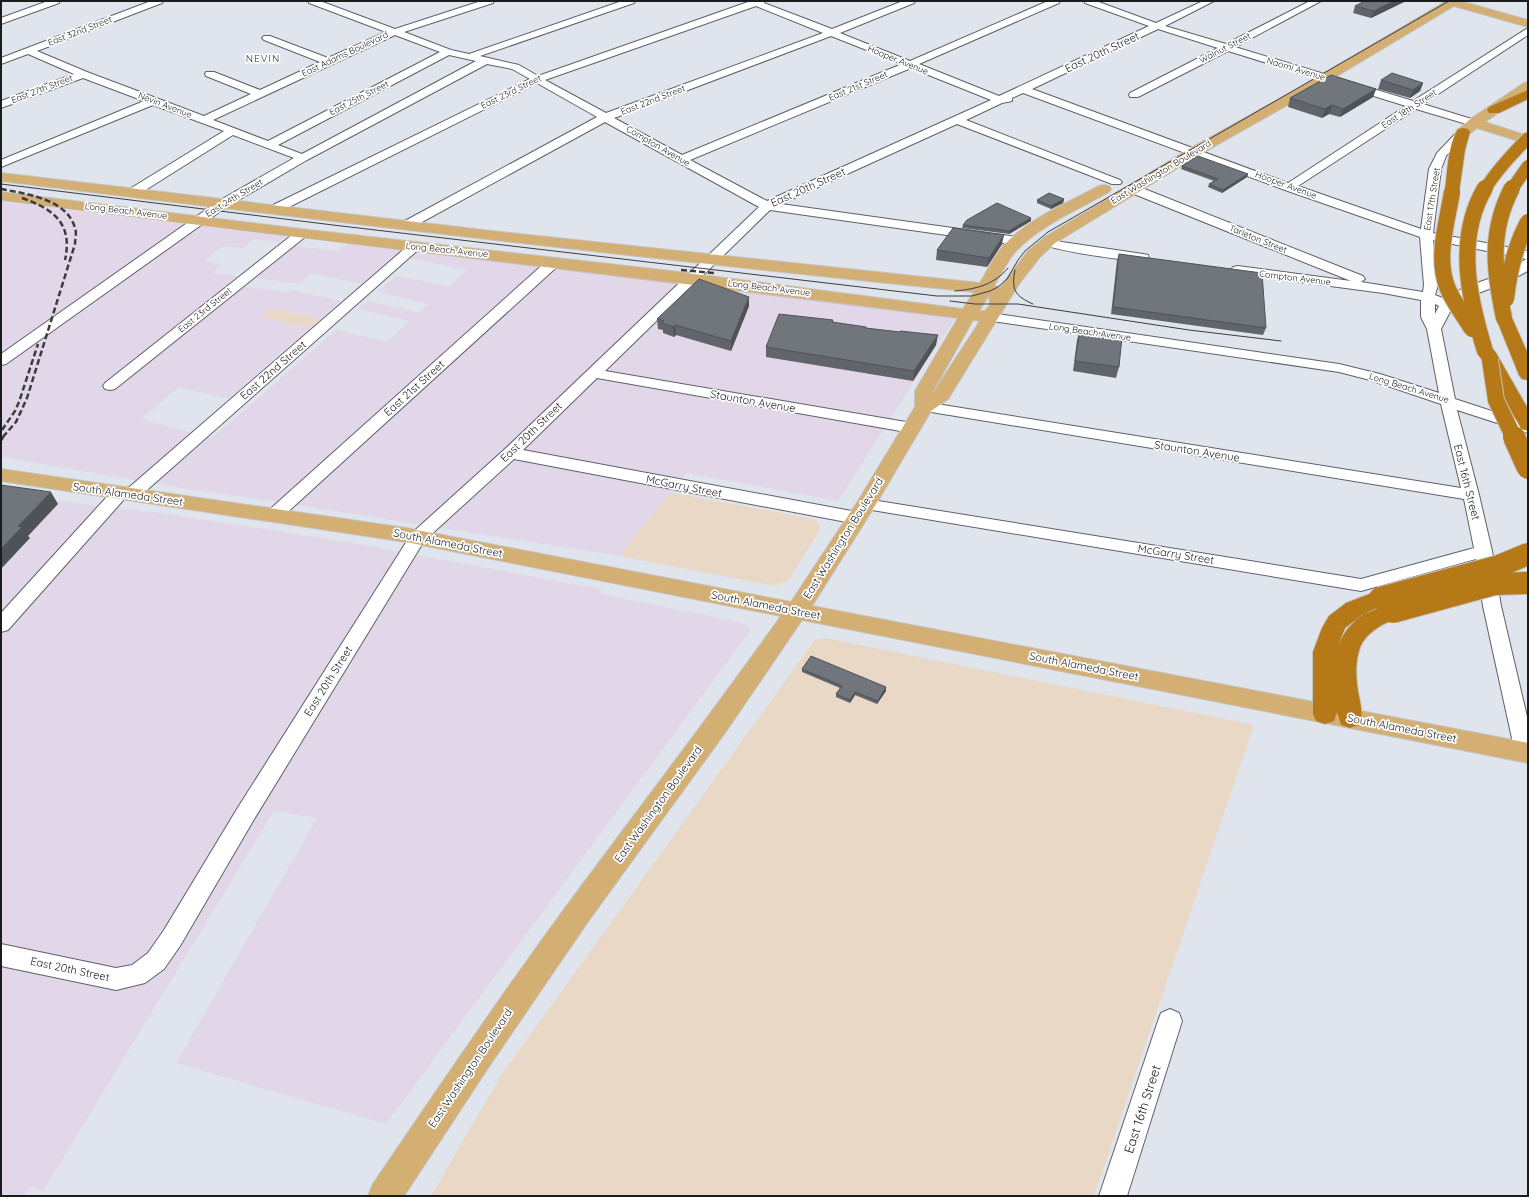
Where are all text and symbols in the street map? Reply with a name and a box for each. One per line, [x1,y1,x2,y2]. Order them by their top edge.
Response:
street label: East 32nd Street [46,13,113,48]
street label: East Adams Boulevard [300,29,390,78]
street label: East 20th Street [1063,29,1142,75]
street label: Walnut Street [1197,30,1252,65]
street label: Hooper Avenue [866,42,930,77]
district label: NEVIN [246,52,280,65]
street label: Naomi Avenue [1265,54,1327,83]
street label: East 21st Street [827,68,889,103]
street label: East 27th Street [10,72,74,105]
street label: East 23rd Street [479,72,543,111]
street label: East 25th Street [327,78,390,117]
street label: East 22nd Street [619,82,687,117]
street label: East 18th Street [1379,87,1438,131]
street label: Nevin Avenue [137,89,194,120]
street label: Compton Avenue [624,123,692,168]
street label: East Washington Boulevard [1109,137,1213,206]
street label: East 20th Street [768,164,848,210]
street label: East 17th Street [1421,167,1442,231]
street label: Hooper Avenue [1254,168,1318,201]
street label: East 24th Street [203,176,264,219]
street label: Long Beach Avenue [84,200,168,221]
street label: Tarleton Street [1228,222,1289,255]
street label: Long Beach Avenue [405,240,489,259]
street label: Compton Avenue [1259,268,1331,287]
street label: Long Beach Avenue [727,277,811,298]
street label: East 23rd Street [176,285,234,335]
street label: Long Beach Avenue [1048,320,1132,343]
street label: East 22nd Street [237,337,309,403]
street label: East 21st Street [381,357,447,419]
street label: Long Beach Avenue [1368,370,1450,405]
street label: Staunton Avenue [709,387,797,415]
street label: East 20th Street [497,399,565,465]
street label: Staunton Avenue [1153,437,1241,465]
street label: East 16th Street [1451,443,1483,522]
street label: McGarry Street [645,472,723,500]
street label: East Washington Boulevard [800,475,886,601]
street label: South Alameda Street [72,479,184,509]
street label: South Alameda Street [392,526,504,561]
street label: McGarry Street [1137,541,1215,567]
street label: South Alameda Street [710,588,822,623]
street label: East 20th Street [301,643,355,719]
street label: South Alameda Street [1028,649,1140,684]
street label: South Alameda Street [1346,711,1458,746]
street label: East Washington Boulevard [611,743,705,865]
street label: East 20th Street [29,954,111,984]
street label: East Washington Boulevard [425,1006,515,1130]
street label: East 16th Street [1120,1063,1164,1155]

